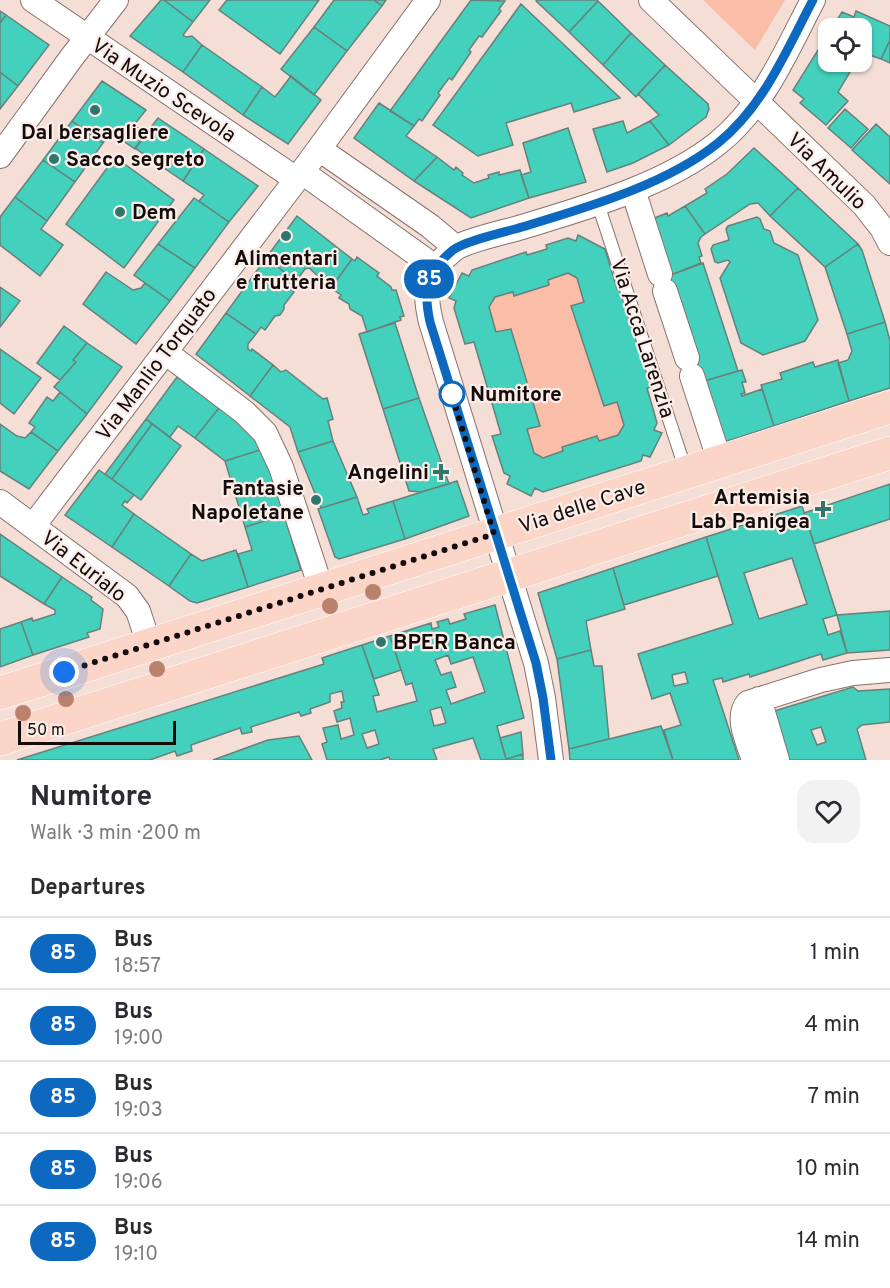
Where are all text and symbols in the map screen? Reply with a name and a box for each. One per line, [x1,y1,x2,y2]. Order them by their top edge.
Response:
map controls [818,18,872,72]
button: locate [818,18,872,72]
street label: Via Muzio Scevola [86,33,241,150]
marker: Dal bersagliere [88,103,102,117]
place label: Dal bersagliere [21,120,169,147]
street label: Via Amulio [780,127,872,217]
place label: Sacco segreto [66,147,205,174]
marker: Sacco segreto [47,152,61,166]
place label: Dem [132,200,177,227]
marker: Dem [113,205,127,219]
marker: Alimentari e frutteria [279,229,293,243]
place label: Alimentari e frutteria [234,246,338,297]
street label: Via Acca Larenzia [603,255,680,422]
line badge: 85 [402,260,456,298]
text: 85 [416,266,442,293]
street label: Via Manlio Torquato [91,283,224,447]
marker: Numitore [439,381,465,407]
place label: Numitore [470,382,562,409]
place label: Angelini [347,460,429,487]
marker: Angelini [434,465,448,479]
street label: Via delle Cave [516,474,649,541]
place label: Fantasie Napoletane [191,476,304,527]
place label: Artemisia Lab Panigea [691,485,810,536]
marker: Fantasie Napoletane [309,493,323,507]
marker: Artemisia Lab Panigea [814,500,832,518]
street label: Via Eurialo [35,525,131,609]
place label: BPER Banca [393,630,516,657]
marker: BPER Banca [374,635,388,649]
your location [49,657,79,687]
scale bar [18,718,176,746]
text: 50 m [27,721,65,741]
text: Numitore [30,780,152,816]
button: heart [797,780,860,843]
text: Walk · 3 min · 200 m [30,821,201,847]
text: Departures [30,875,146,902]
text: Bus [114,927,153,954]
text: 85 [50,940,76,967]
text: 1 min [810,940,860,967]
text: 18:57 [114,954,161,980]
text: Bus [114,999,153,1026]
text: 85 [50,1012,76,1039]
text: 4 min [805,1012,860,1039]
text: 19:00 [114,1026,163,1052]
text: Bus [114,1071,153,1098]
text: 85 [50,1084,76,1111]
text: 7 min [808,1084,860,1111]
text: 19:03 [114,1098,163,1124]
text: Bus [114,1143,153,1170]
text: 85 [50,1156,76,1183]
text: 10 min [796,1156,860,1183]
text: 19:06 [114,1170,163,1196]
text: Bus [114,1215,153,1242]
text: 85 [50,1228,76,1255]
text: 14 min [797,1228,860,1255]
text: 19:10 [114,1242,158,1268]

